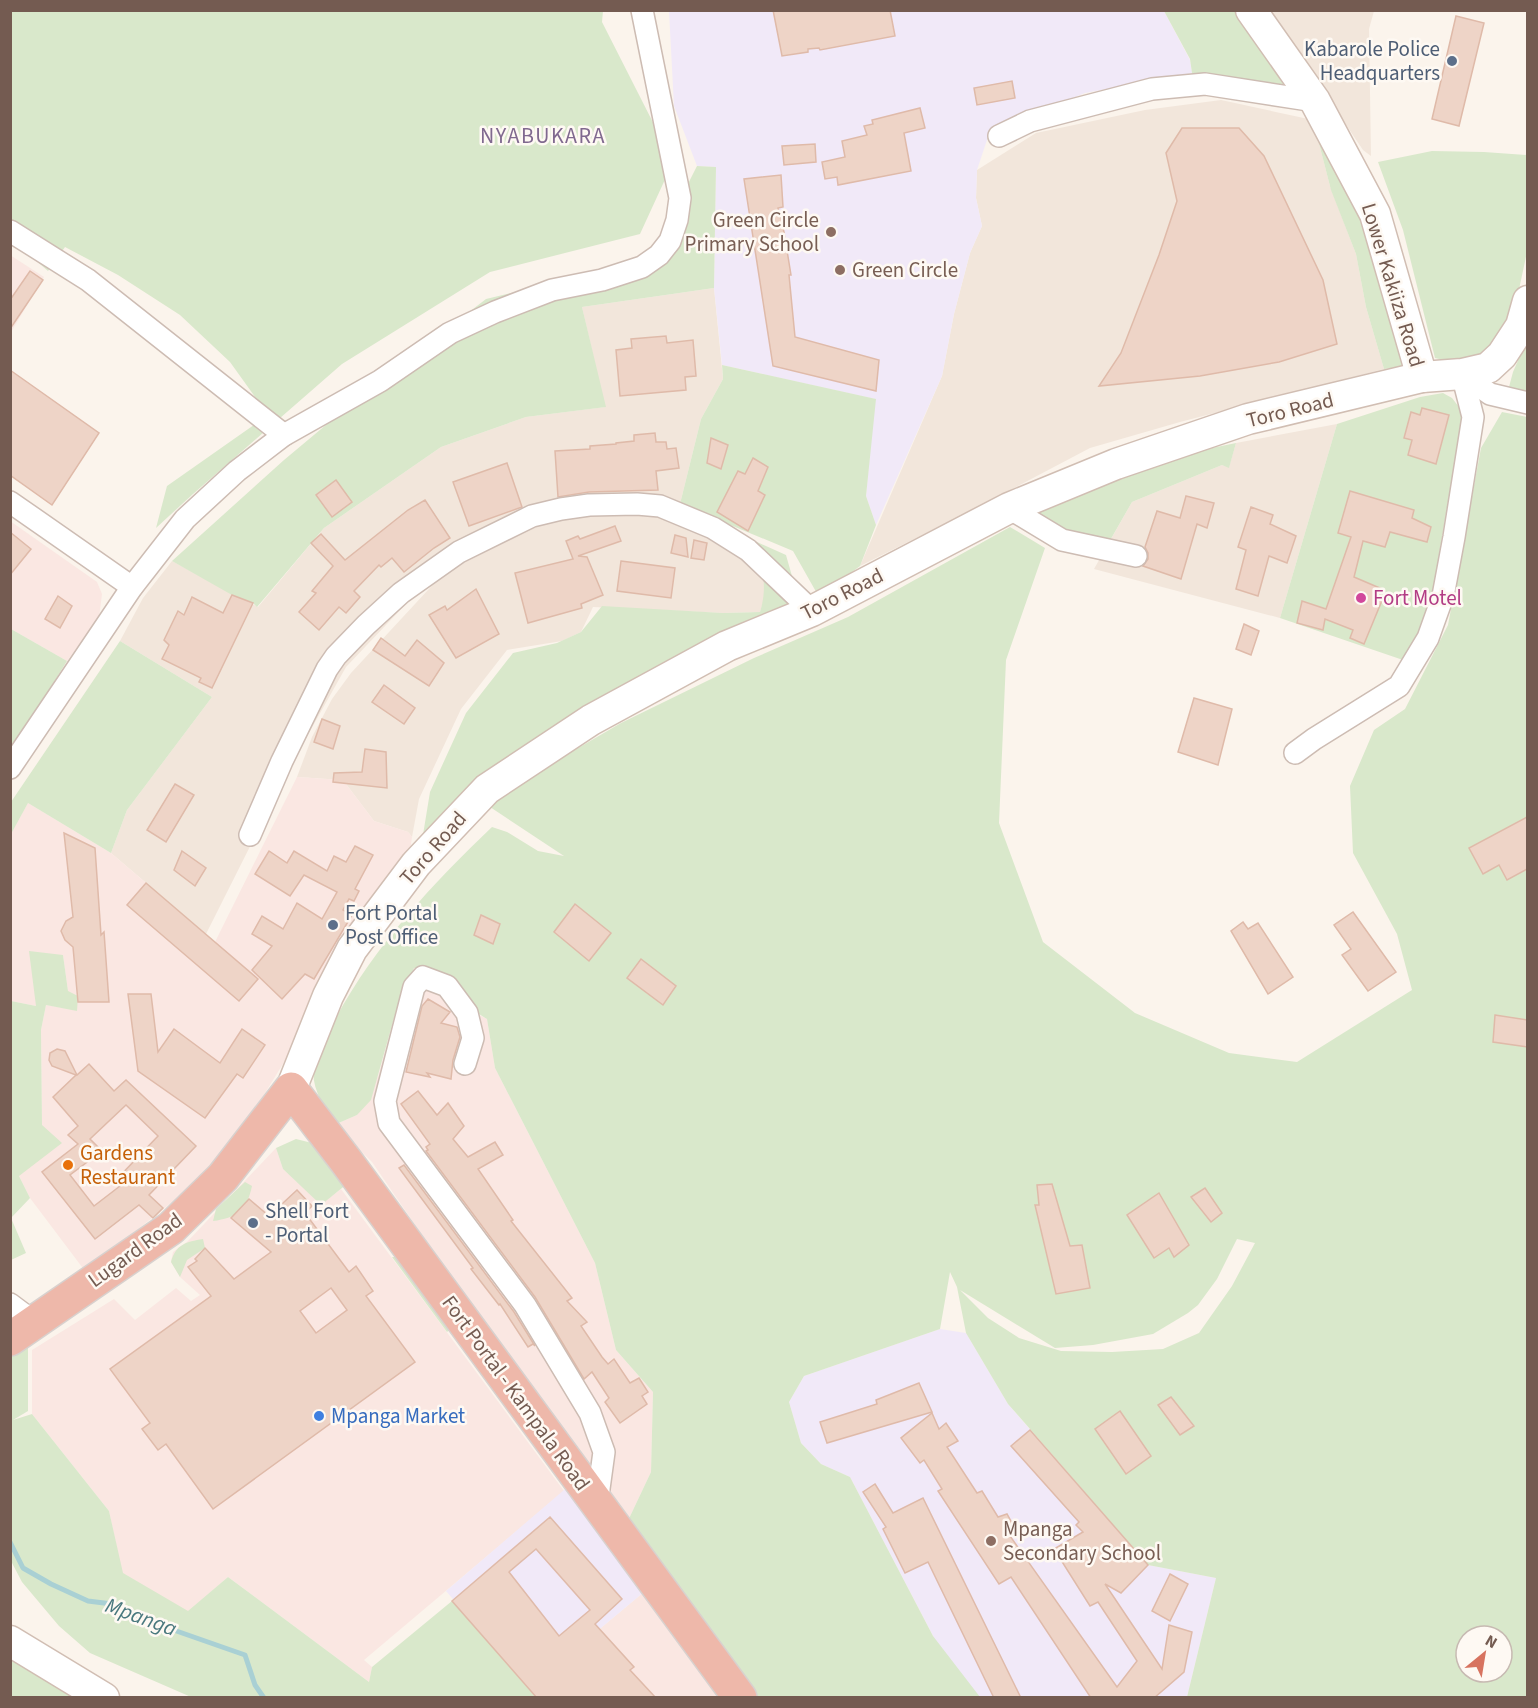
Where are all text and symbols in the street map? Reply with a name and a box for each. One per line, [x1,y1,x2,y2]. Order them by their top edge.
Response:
place label: Kabarole Police Headquarters [1304,34,1440,88]
marker: Kabarole Police Headquarters [1445,54,1459,68]
district label: NYABUKARA [480,120,606,152]
street label: Lower Kakiiza Road [1354,199,1432,371]
place label: Green Circle Primary School [685,205,819,259]
marker: Green Circle Primary School [824,225,838,239]
place label: Green Circle [852,255,958,285]
marker: Green Circle [833,263,847,277]
street label: Toro Road [1243,385,1337,435]
street label: Toro Road [796,560,888,628]
place label: Fort Motel [1373,583,1462,613]
marker: Fort Motel [1354,591,1368,605]
street label: Toro Road [392,805,474,891]
place label: Fort Portal Post Office [345,898,438,952]
marker: Fort Portal Post Office [326,918,340,932]
place label: Gardens Restaurant [80,1138,175,1192]
marker: Gardens Restaurant [61,1158,75,1172]
place label: Shell Fort - Portal [265,1196,349,1250]
street label: Lugard Road [82,1205,188,1295]
marker: Shell Fort - Portal [246,1216,260,1230]
street label: Fort Portal - Kampala Road [435,1289,597,1497]
place label: Mpanga Market [331,1401,465,1431]
marker: Mpanga Market [312,1409,326,1423]
place label: Mpanga Secondary School [1003,1514,1161,1568]
marker: Mpanga Secondary School [984,1534,998,1548]
water label: Mpanga [101,1589,181,1645]
north arrow [1454,1624,1514,1684]
text: N [1481,1630,1501,1654]

